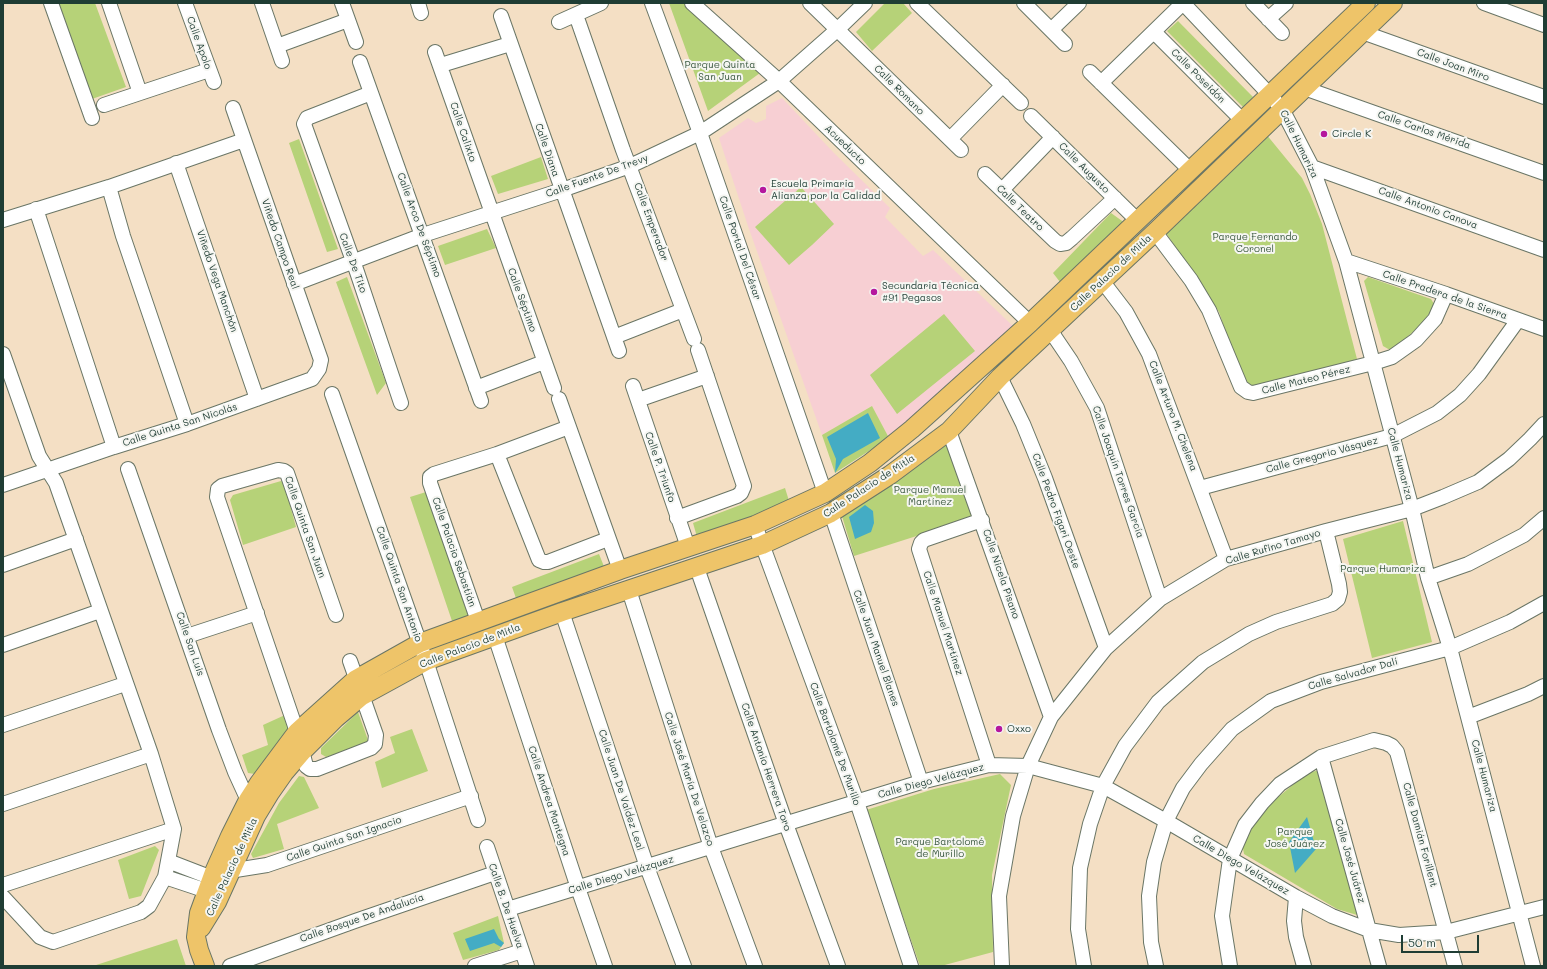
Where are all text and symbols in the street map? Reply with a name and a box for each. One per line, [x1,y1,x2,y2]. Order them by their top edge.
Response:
street label: Calle Apolo [184,15,214,71]
street label: Calle Poseidón [1168,46,1228,106]
street label: Calle Joan Miro [1415,46,1491,84]
park label: Parque Quinta San Juan [684,59,756,82]
street label: Calle Romano [871,62,927,118]
street label: Calle Calixto [447,101,479,163]
street label: Calle Humariza [1277,108,1321,180]
street label: Calle Carlos Mérida [1376,108,1472,152]
street label: Calle Diana [532,122,562,178]
street label: Acueducto [822,122,868,168]
place label: Circle K [1332,128,1371,140]
marker: Circle K [1319,129,1329,139]
street label: Calle Augusto [1056,140,1112,196]
street label: Calle Fuente De Trevy [544,152,650,200]
street label: Calle Arco De Séptimo [394,171,444,279]
place label: Escuela Primaria Alianza por la Calidad [771,178,880,202]
street label: Calle Emperador [631,181,671,263]
street label: Calle Teatro [994,182,1046,234]
street label: Calle Antonio Canova [1377,184,1479,232]
marker: Escuela Primaria Alianza por la Calidad [758,185,768,195]
street label: Calle Portal Del César [716,194,764,302]
street label: Viñedo Campo Real [259,197,301,291]
street label: Viñedo Vega Manchón [194,228,240,334]
street label: Calle De Tito [337,231,369,295]
park label: Parque Fernando Coronel [1212,231,1298,254]
street label: Calle Palacio de Mitla [1068,232,1154,314]
street label: Calle Séptimo [505,266,539,334]
street label: Calle Pradera de la Sierra [1381,268,1509,322]
place label: Secundaria Técnica #91 Pegasos [882,280,979,304]
marker: Secundaria Técnica #91 Pegasos [869,287,879,297]
street label: Calle Arturo M. Chelena [1146,359,1200,473]
street label: Calle Mateo Pérez [1261,363,1351,397]
street label: Calle Quinta San Nicolás [121,401,239,449]
street label: Calle Joaquín Torres García [1090,404,1146,540]
street label: Calle Humariza [1385,426,1415,502]
street label: Calle P. Triunfo [642,430,678,504]
street label: Calle Gregorio Vásquez [1265,434,1379,476]
street label: Calle Palacio de Mitla [821,452,917,520]
street label: Calle Pedro Figari Oeste [1029,452,1083,570]
street label: Calle Quinta San Juan [282,475,328,579]
park label: Parque Manuel Martínez [894,484,966,508]
street label: Calle Palacio Sebastián [430,495,478,609]
street label: Calle Quinta San Antonio [374,525,424,643]
street label: Calle Rufino Tamayo [1224,527,1322,567]
street label: Calle Nicela Pisano [980,528,1022,620]
park label: Parque Humariza [1340,563,1426,575]
street label: Calle Manuel Martínez [920,569,966,677]
street label: Calle Juan Manuel Blanes [850,588,902,708]
street label: Calle San Luis [173,610,207,678]
street label: Calle Palacio de Mitla [418,621,522,671]
street label: Calle Salvador Dalí [1307,655,1399,693]
street label: Calle Bartolomé De Murillo [807,681,863,807]
street label: Calle Antonio Herrera Toro [738,701,794,833]
street label: Calle José María De Velazco [662,710,716,848]
place label: Oxxo [1007,723,1031,735]
marker: Oxxo [994,724,1004,734]
street label: Calle Juan De Valdez Leal [596,728,646,852]
street label: Calle Humariza [1469,738,1499,814]
street label: Calle Andrea Mantegna [526,744,572,858]
street label: Calle Diego Velázquez [877,761,985,801]
street label: Calle Damián Forillent [1400,781,1440,889]
street label: Calle Quinta San Ignacio [285,814,403,864]
street label: Calle Palacio de Mitla [204,816,260,918]
street label: Calle José Juárez [1332,817,1368,905]
park label: Parque José Juárez [1265,826,1325,850]
street label: Calle Diego Velázquez [1191,832,1291,898]
park label: Parque Bartolomé de Murillo [895,836,985,860]
street label: Calle Diego Velázquez [567,853,675,897]
street label: Calle B. De Huelva [486,862,526,950]
street label: Calle Bosque De Andalucía [298,891,426,945]
scale bar [1403,927,1481,953]
text: 50 m [1408,934,1436,950]

